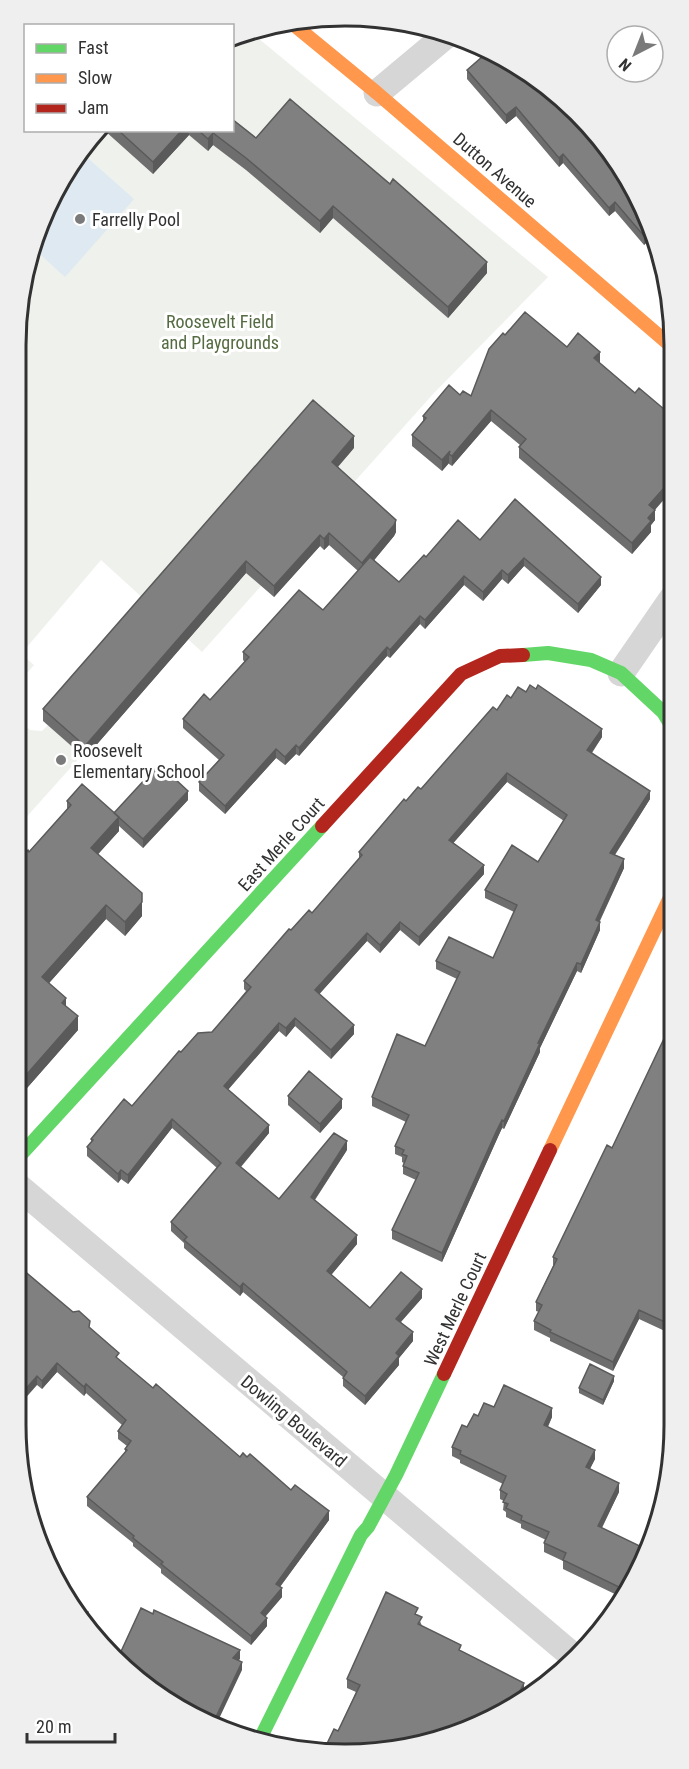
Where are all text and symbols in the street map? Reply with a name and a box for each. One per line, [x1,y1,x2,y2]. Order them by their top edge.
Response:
legend [24,24,234,132]
north arrow [605,24,665,84]
text: Fast [78,37,109,58]
text: N [615,54,635,75]
text: Slow [78,67,113,88]
text: Jam [78,97,109,118]
street label: Dutton Avenue [449,128,541,212]
place label: Farrelly Pool [92,209,180,230]
marker: Farrelly Pool [73,212,87,226]
park label: Roosevelt Field and Playgrounds [161,311,279,353]
place label: Roosevelt Elementary School [73,740,205,782]
marker: Roosevelt Elementary School [54,753,68,767]
street label: East Merle Court [233,793,329,895]
street label: West Merle Court [420,1249,490,1369]
street label: Dowling Boulevard [237,1371,351,1471]
scale bar [27,1706,116,1744]
text: 20 m [36,1716,71,1737]

